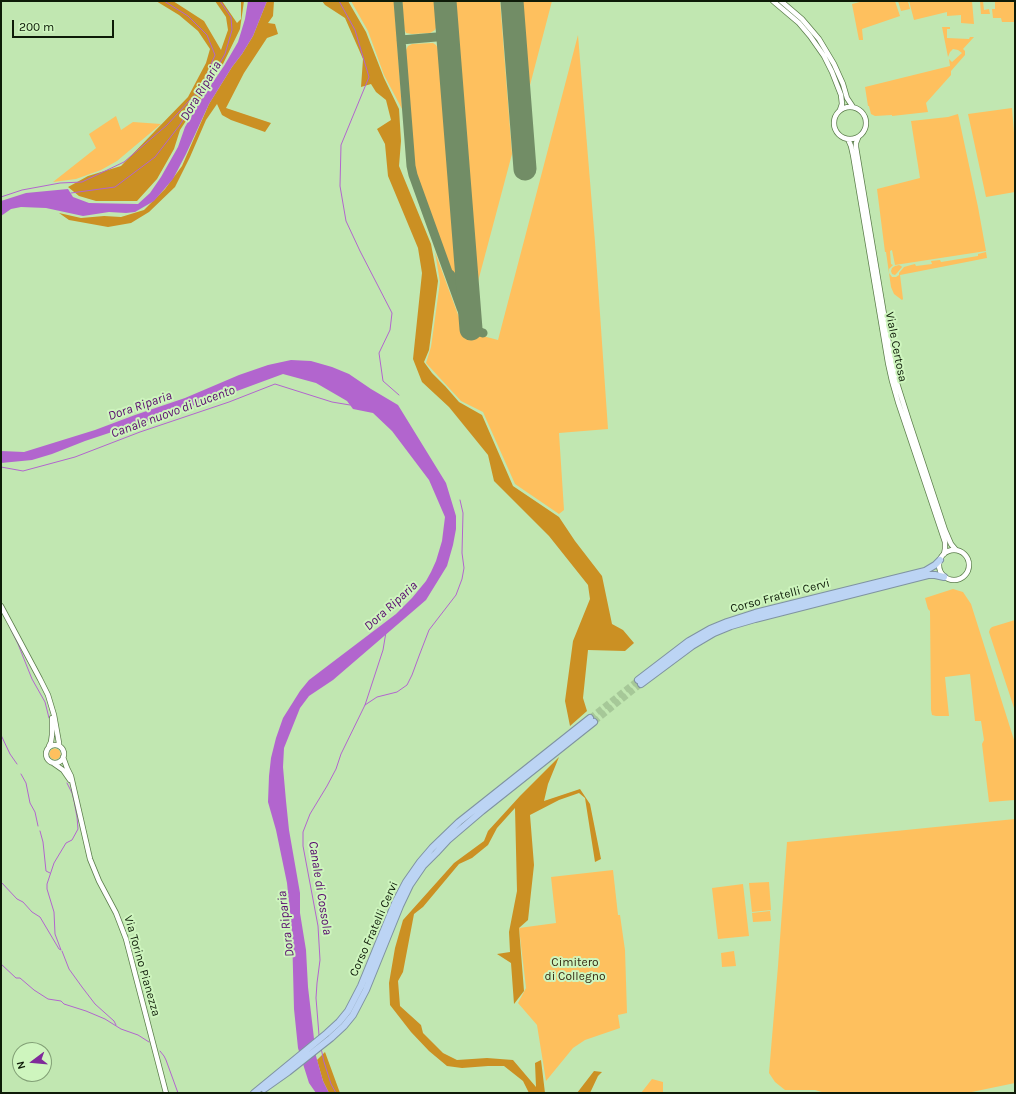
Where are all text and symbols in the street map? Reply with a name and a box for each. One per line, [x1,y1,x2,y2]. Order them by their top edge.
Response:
scale bar [14,12,116,38]
text: 200 m [19,20,54,34]
water label: Dora Riparia [177,58,225,124]
street label: Viale Certosa [882,311,910,383]
water label: Canale nuovo di Lucento [109,382,237,442]
water label: Dora Riparia [106,388,174,424]
street label: Corso Fratelli Cervi [729,576,831,616]
water label: Dora Riparia [361,578,421,634]
water label: Canale di Cossola [305,840,335,936]
street label: Corso Fratelli Cervi [347,879,401,979]
water label: Dora Riparia [274,890,298,958]
street label: Via Torino Pianezza [121,914,163,1018]
park label: Cimitero di Collegno [545,956,605,984]
north arrow [12,1042,52,1082]
text: N [14,1060,28,1071]

